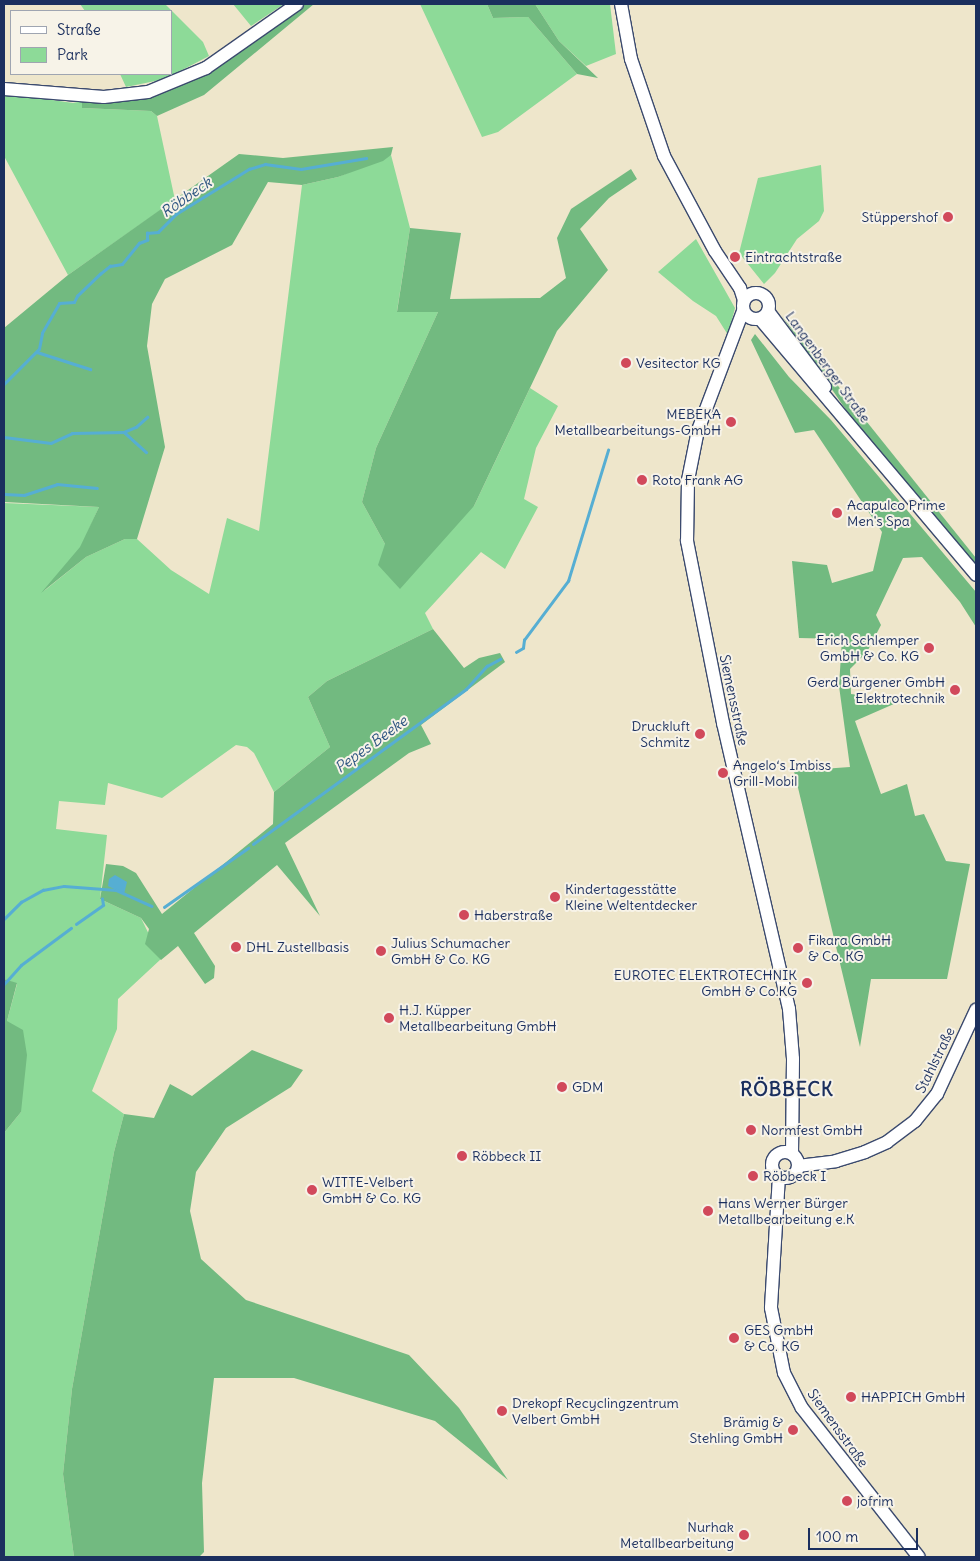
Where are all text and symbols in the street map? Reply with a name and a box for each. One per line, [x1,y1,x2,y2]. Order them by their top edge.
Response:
legend [10,10,172,75]
text: Straße [57,20,101,39]
text: Park [57,45,88,64]
water label: Röbbeck [157,173,215,221]
place label: Stüppershof [862,209,938,225]
marker: Stüppershof [942,211,954,223]
place label: Eintrachtstraße [745,249,842,265]
marker: Eintrachtstraße [729,251,741,263]
street label: Langenberger Straße [782,308,874,426]
place label: Vesitector KG [636,355,721,371]
marker: Vesitector KG [620,357,632,369]
place label: MEBEKA Metallbearbeitungs-GmbH [555,406,721,438]
marker: MEBEKA Metallbearbeitungs-GmbH [725,416,737,428]
place label: Roto Frank AG [652,472,743,488]
marker: Roto Frank AG [636,474,648,486]
place label: Acapulco Prime Men's Spa [847,497,946,530]
marker: Acapulco Prime Men's Spa [831,507,843,519]
place label: Erich Schlemper GmbH & Co. KG [816,632,919,664]
marker: Erich Schlemper GmbH & Co. KG [923,642,935,654]
street label: Siemensstraße [716,653,752,747]
place label: Gerd Bürgener GmbH Elektrotechnik [807,674,945,706]
marker: Gerd Bürgener GmbH Elektrotechnik [949,684,961,696]
water label: Pepes Beeke [331,712,411,776]
place label: Druckluft Schmitz [631,718,690,750]
marker: Druckluft Schmitz [694,728,706,740]
place label: Angelo‘s Imbiss Grill-Mobil [733,757,831,790]
marker: Angelo‘s Imbiss Grill-Mobil [717,767,729,779]
place label: Kindertagesstätte Kleine Weltentdecker [565,881,697,914]
marker: Kindertagesstätte Kleine Weltentdecker [549,891,561,903]
place label: Haberstraße [474,907,553,923]
marker: Haberstraße [458,909,470,921]
place label: Fikara GmbH & Co. KG [808,932,891,964]
place label: Julius Schumacher GmbH & Co. KG [391,935,510,968]
place label: DHL Zustellbasis [246,939,349,955]
marker: DHL Zustellbasis [230,941,242,953]
marker: Fikara GmbH & Co. KG [792,942,804,954]
marker: Julius Schumacher GmbH & Co. KG [375,945,387,957]
place label: EUROTEC ELEKTROTECHNIK GmbH & Co.KG [614,967,797,1000]
marker: EUROTEC ELEKTROTECHNIK GmbH & Co.KG [801,977,813,989]
place label: H.J. Küpper Metallbearbeitung GmbH [399,1002,556,1034]
marker: H.J. Küpper Metallbearbeitung GmbH [383,1012,395,1024]
street label: Stahlstraße [912,1024,958,1096]
place label: GDM [572,1079,603,1095]
district label: RÖBBECK [739,1079,835,1101]
marker: GDM [556,1081,568,1093]
place label: Normfest GmbH [761,1122,863,1138]
marker: Normfest GmbH [745,1124,757,1136]
place label: Röbbeck II [472,1148,541,1164]
marker: Röbbeck II [456,1150,468,1162]
place label: Röbbeck I [763,1168,826,1184]
marker: Röbbeck I [747,1170,759,1182]
place label: WITTE-Velbert GmbH & Co. KG [322,1174,421,1206]
marker: WITTE-Velbert GmbH & Co. KG [306,1184,318,1196]
place label: Hans Werner Bürger Metallbearbeitung e.K [718,1195,854,1228]
marker: Hans Werner Bürger Metallbearbeitung e.K [702,1205,714,1217]
place label: GES GmbH & Co. KG [744,1322,814,1354]
marker: GES GmbH & Co. KG [728,1332,740,1344]
street label: Siemensstraße [804,1386,872,1470]
place label: HAPPICH GmbH [861,1389,965,1405]
marker: HAPPICH GmbH [845,1391,857,1403]
place label: Drekopf Recyclingzentrum Velbert GmbH [512,1395,679,1428]
marker: Drekopf Recyclingzentrum Velbert GmbH [496,1405,508,1417]
place label: Brämig & Stehling GmbH [690,1414,783,1446]
marker: Brämig & Stehling GmbH [787,1424,799,1436]
place label: jofrim [857,1493,894,1509]
marker: jofrim [841,1495,853,1507]
scale bar [810,1518,920,1550]
place label: Nurhak Metallbearbeitung [620,1519,734,1551]
text: 100 m [816,1527,858,1546]
marker: Nurhak Metallbearbeitung [738,1529,750,1541]

